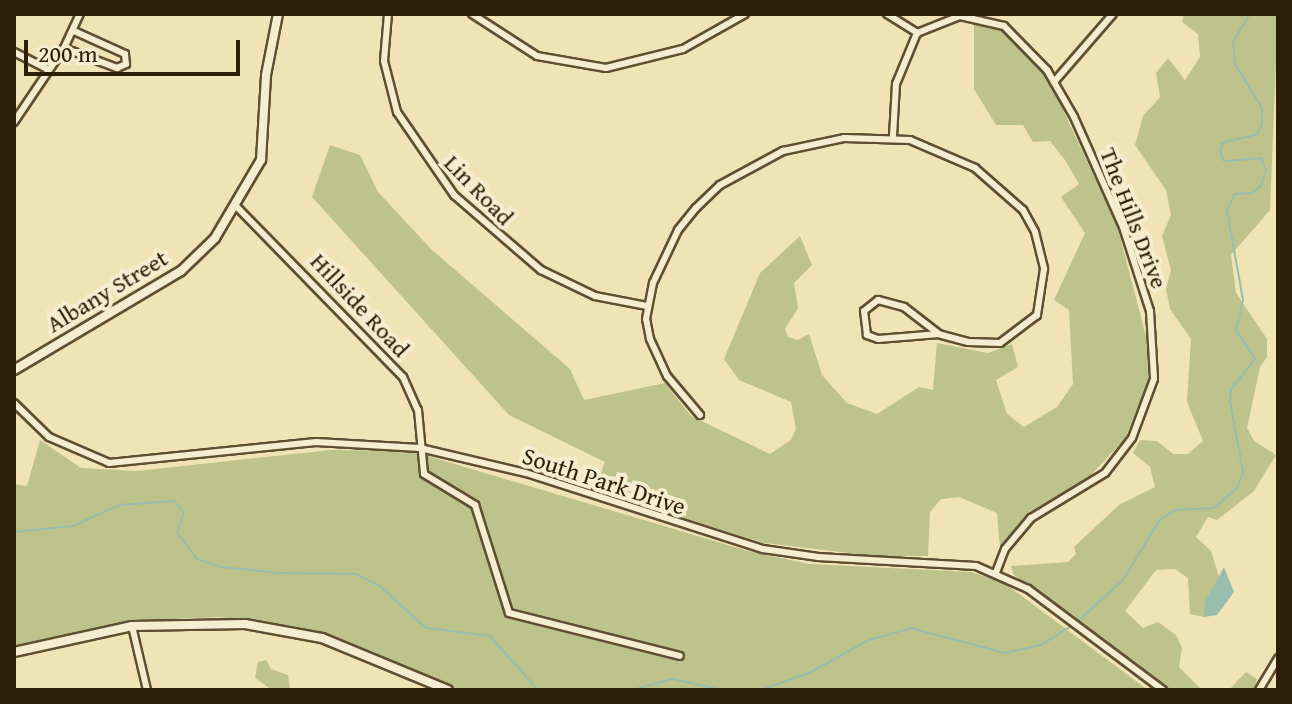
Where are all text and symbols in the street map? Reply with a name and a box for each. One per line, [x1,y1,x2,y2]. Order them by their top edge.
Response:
scale bar [28,24,244,74]
text: 200 m [38,36,98,71]
street label: The Hills Drive [1094,144,1174,292]
street label: Lin Road [438,149,520,231]
street label: Albany Street [41,244,173,338]
street label: Hillside Road [304,247,416,363]
street label: South Park Drive [519,441,689,521]

